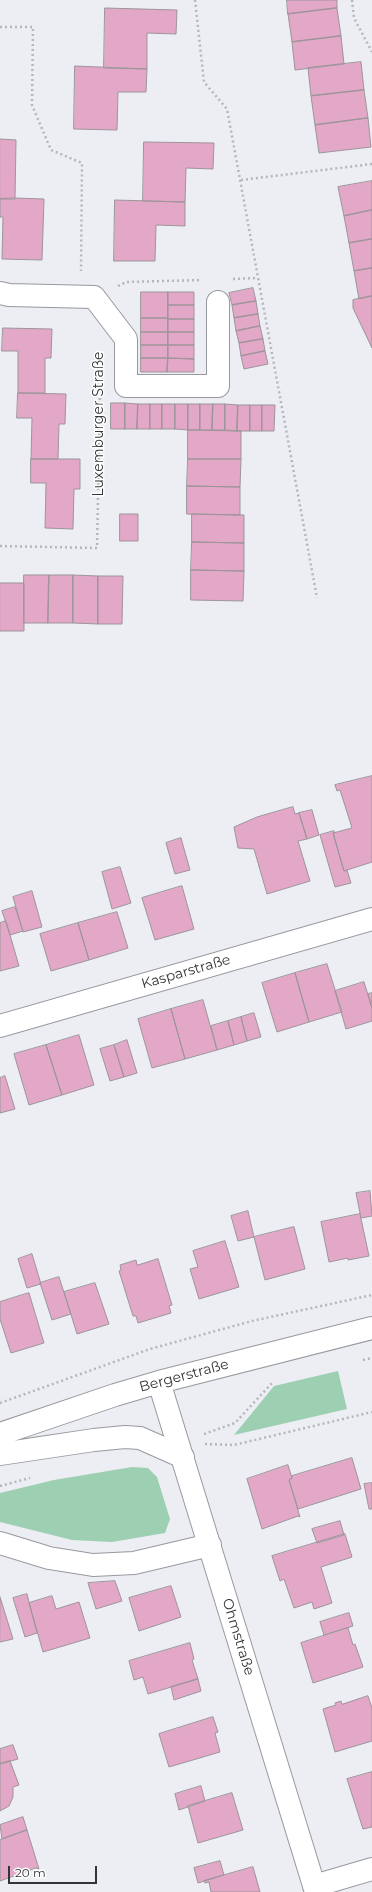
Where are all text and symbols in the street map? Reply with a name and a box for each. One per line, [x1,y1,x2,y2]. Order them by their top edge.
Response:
street label: Luxemburger Straße [91,351,107,497]
street label: Kasparstraße [140,951,232,993]
street label: Bergerstraße [138,1356,230,1396]
street label: Ohmstraße [218,1596,258,1678]
scale bar [10,1858,99,1884]
text: 20 m [15,1865,46,1880]

